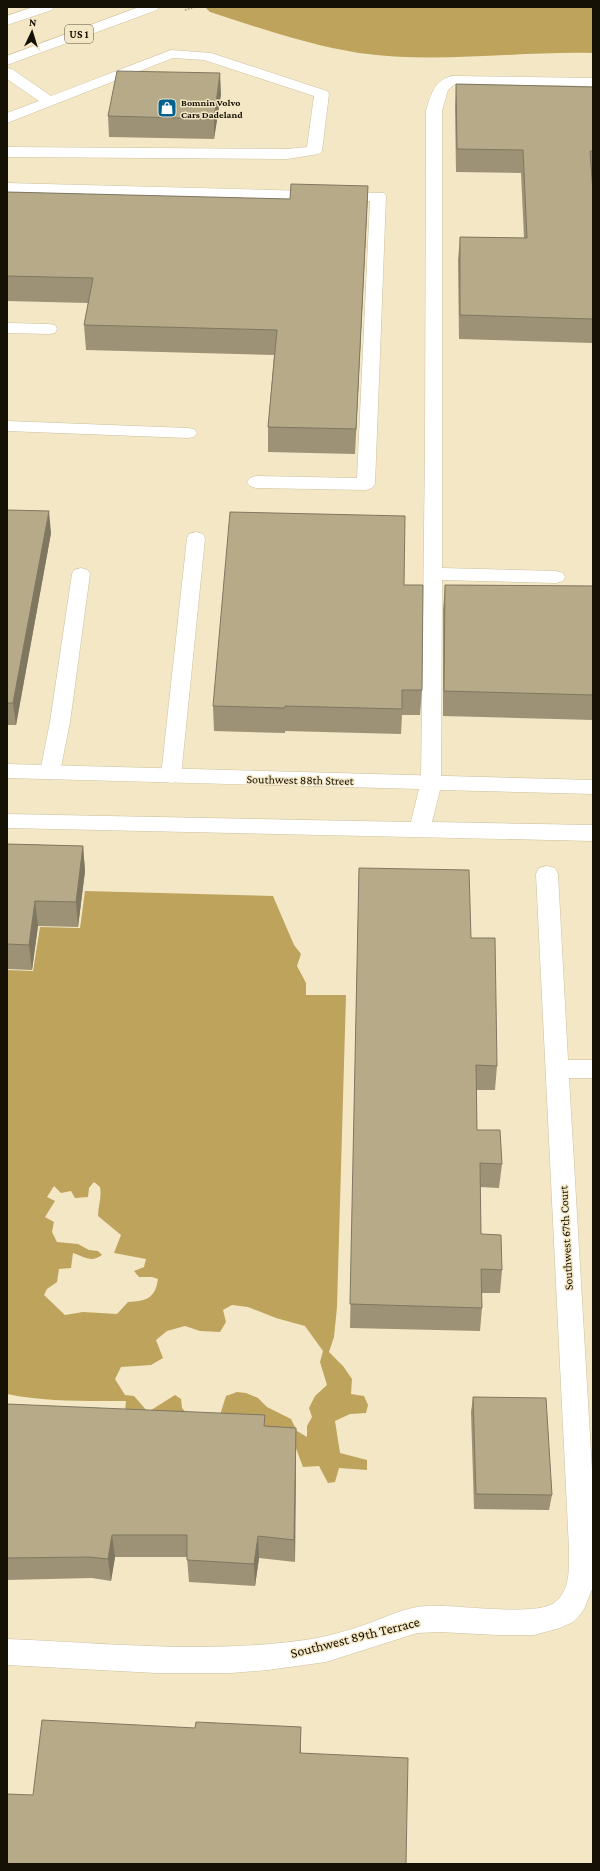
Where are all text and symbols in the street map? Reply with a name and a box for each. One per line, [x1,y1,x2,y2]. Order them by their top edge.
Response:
north arrow [12,12,52,52]
text: N [29,16,37,28]
road number: US 1 [65,25,93,43]
shop icon: Bomnin Volvo Cars Dadeland [156,97,178,119]
place label: Bomnin Volvo Cars Dadeland [181,97,243,120]
street label: Southwest 88th Street [246,772,355,788]
street label: Southwest 67th Court [556,1184,576,1291]
street label: Southwest 89th Terrace [289,1613,421,1661]

